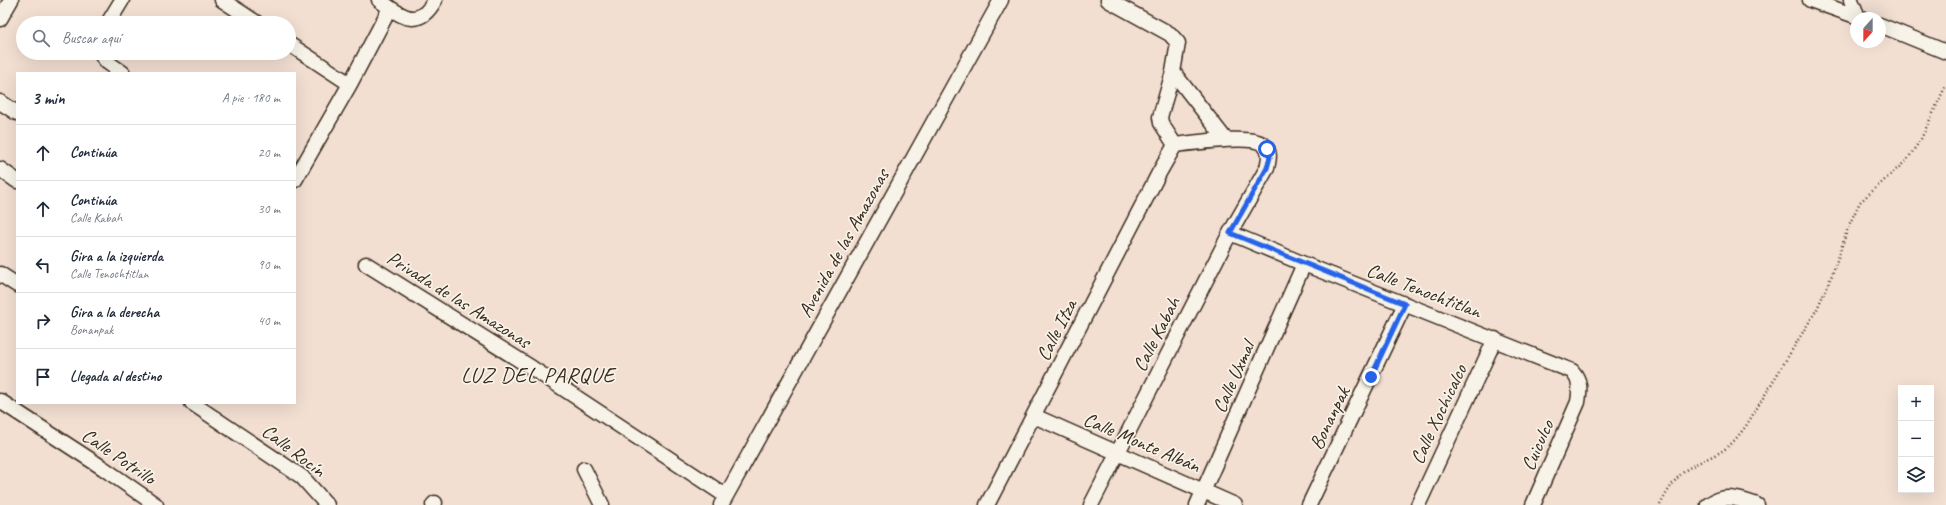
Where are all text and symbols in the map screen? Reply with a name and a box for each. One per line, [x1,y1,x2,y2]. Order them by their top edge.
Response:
north arrow [1850,12,1886,48]
search box [16,16,296,60]
icon: search [30,27,52,49]
text: Buscar aquí [62,29,121,48]
text: 3 min [32,88,65,109]
text: A pie · 180 m [222,90,280,106]
route start [1258,140,1276,158]
icon: ahead [32,142,54,164]
text: Continúa [70,143,117,162]
text: 20 m [258,145,280,161]
street label: Avenida de las Amazonas [792,163,896,322]
text: Continúa [70,191,117,210]
icon: ahead [32,198,54,220]
text: 30 m [258,201,280,217]
text: Calle Kabah [70,210,122,226]
street label: Privada de las Amazonas [382,245,537,355]
text: Gira a la izquierda [70,247,163,266]
icon: left [32,254,54,276]
text: 90 m [258,257,280,273]
street label: Calle Tenochtitlan [1363,257,1486,324]
text: Calle Tenochtitlan [70,266,148,282]
street label: Calle Kabah [1127,291,1187,376]
street label: Calle Itza [1030,294,1083,365]
text: Gira a la derecha [70,303,159,322]
icon: right [32,310,54,332]
text: 40 m [258,313,280,329]
text: Bonanpak [70,322,113,338]
street label: Calle Uxmal [1207,334,1262,417]
street label: Calle Xochicalco [1405,360,1473,468]
district label: LUZ DEL PARQUE [461,361,617,389]
icon: arrive [32,366,54,388]
text: Llegada al destino [70,367,161,386]
route end [1362,368,1380,386]
street label: Bonanpak [1304,381,1356,454]
map controls [1898,385,1934,493]
button: + [1898,385,1934,421]
street label: Calle Monte Albán [1080,407,1205,479]
street label: Cuiculco [1515,415,1560,474]
street label: Calle Rocín [257,418,331,483]
button: − [1898,421,1934,457]
street label: Calle Potrillo [77,423,162,491]
button: layers [1898,457,1934,493]

